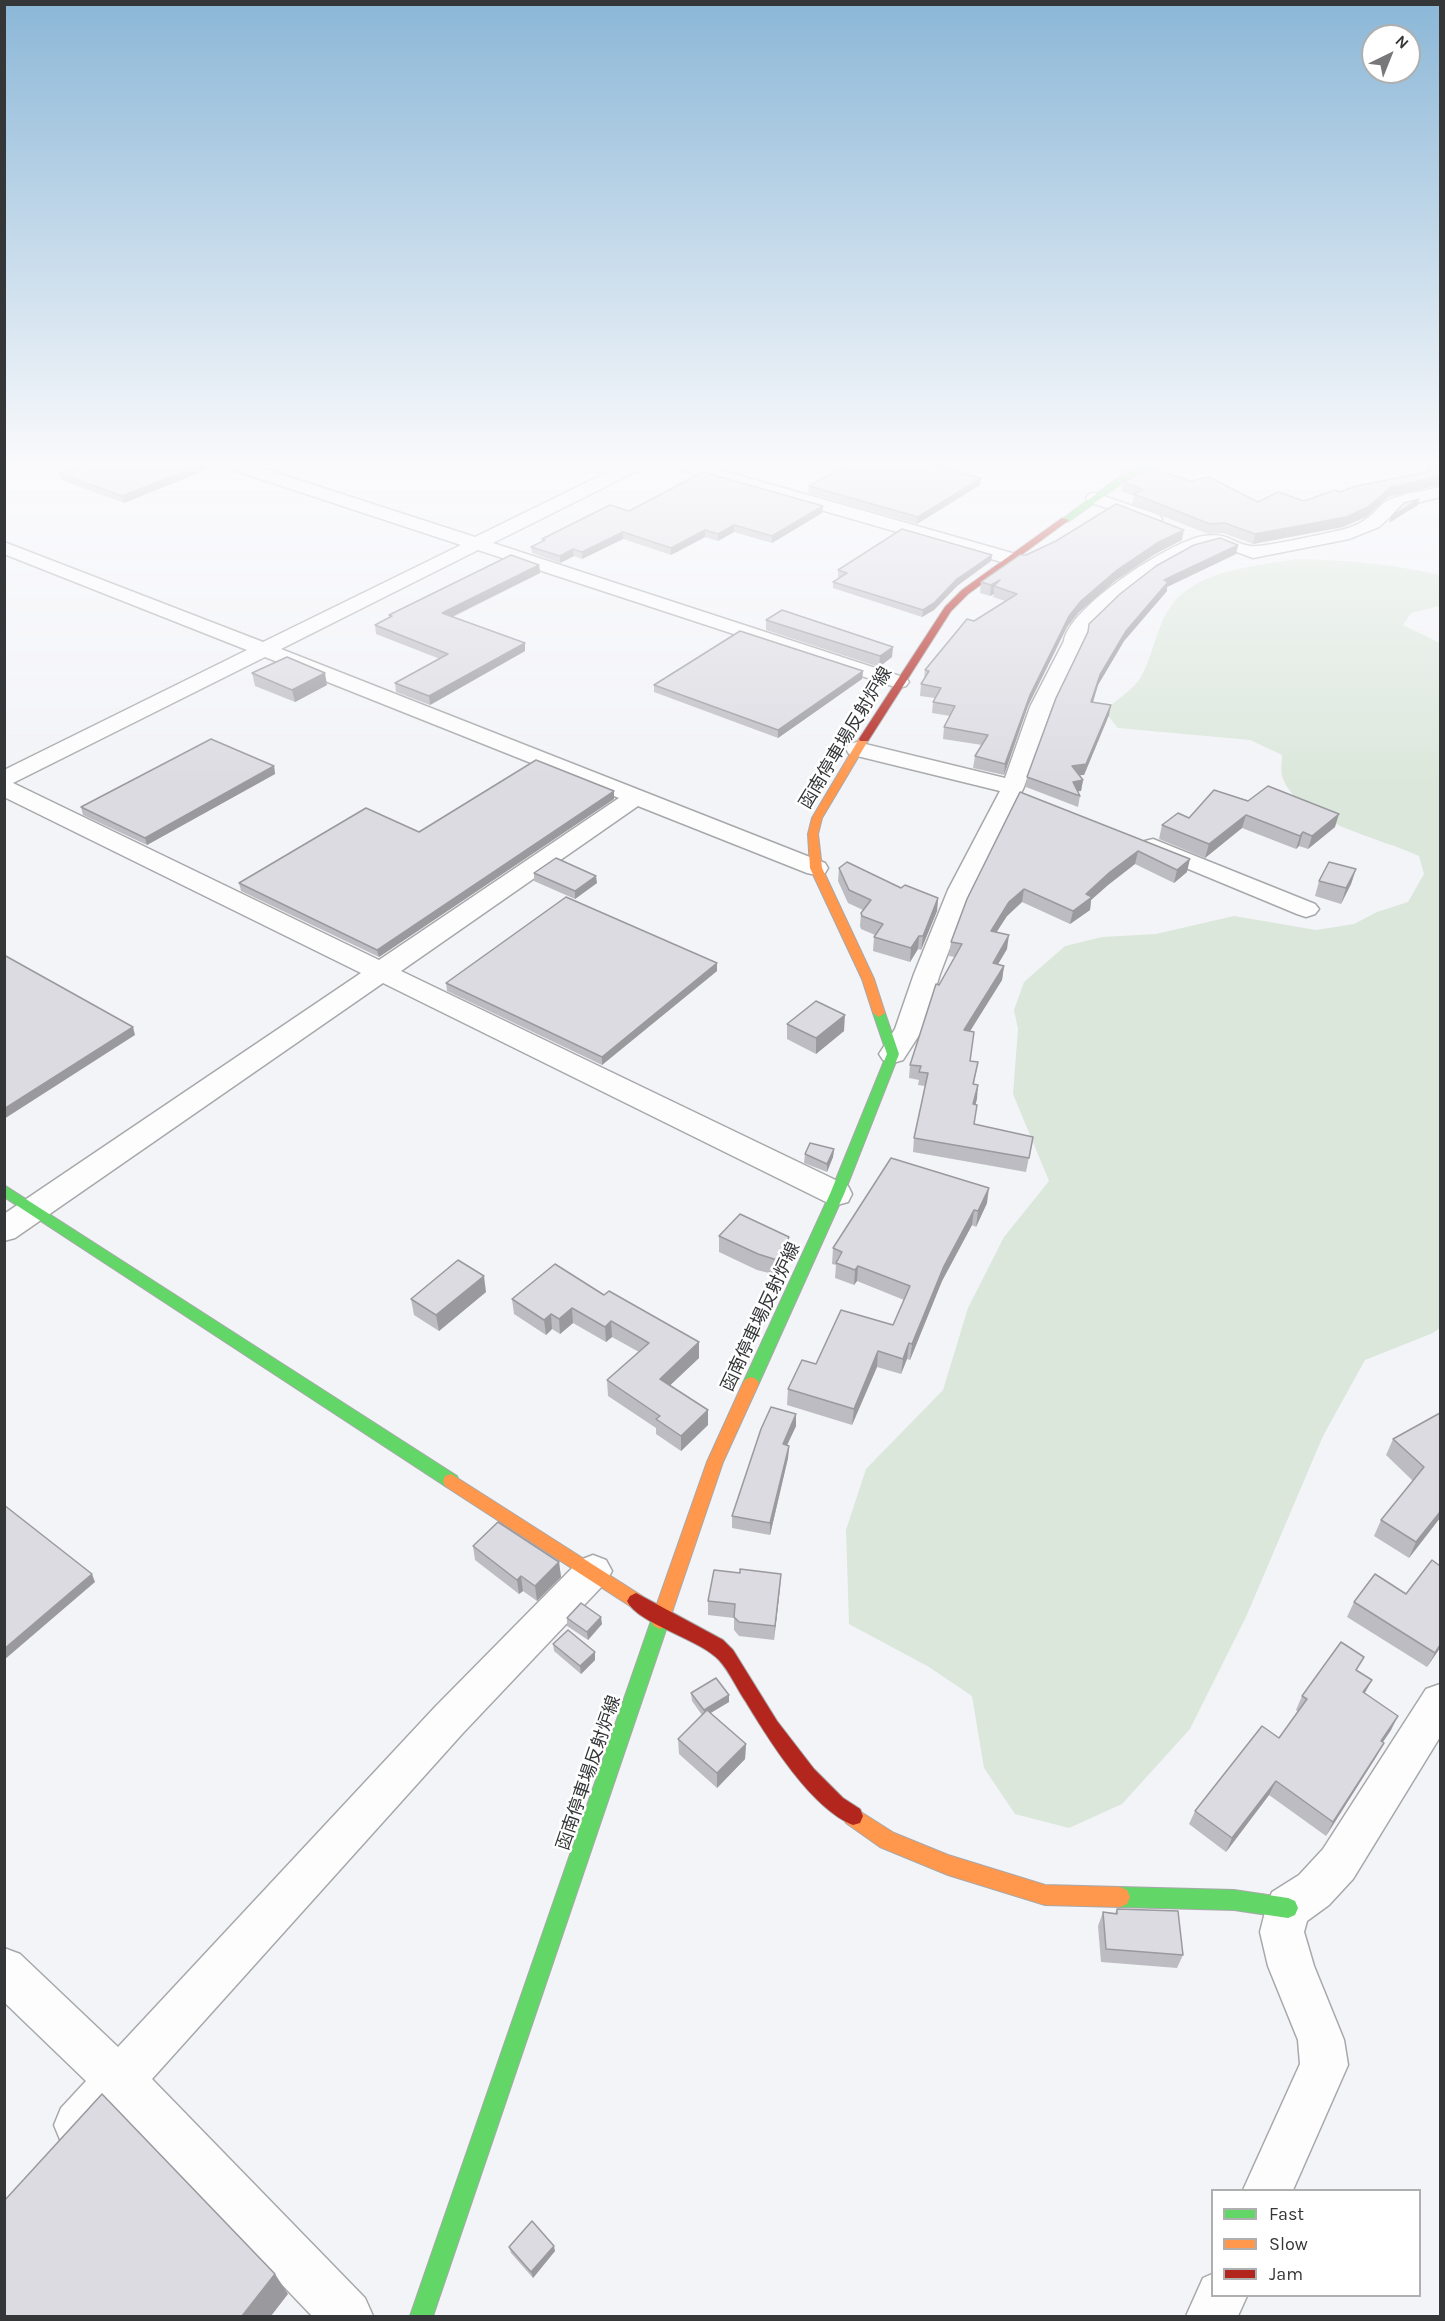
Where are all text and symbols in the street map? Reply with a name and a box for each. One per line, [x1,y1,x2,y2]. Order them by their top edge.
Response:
north arrow [1361,24,1421,84]
text: N [1392,31,1413,53]
street label: 函南停車場反射炉線 [795,663,897,813]
street label: 函南停車場反射炉線 [717,1239,805,1395]
street label: 函南停車場反射炉線 [552,1693,626,1853]
legend [1211,2189,1421,2297]
text: Fast [1269,2203,1304,2225]
text: Slow [1269,2233,1308,2255]
text: Jam [1269,2263,1303,2285]

